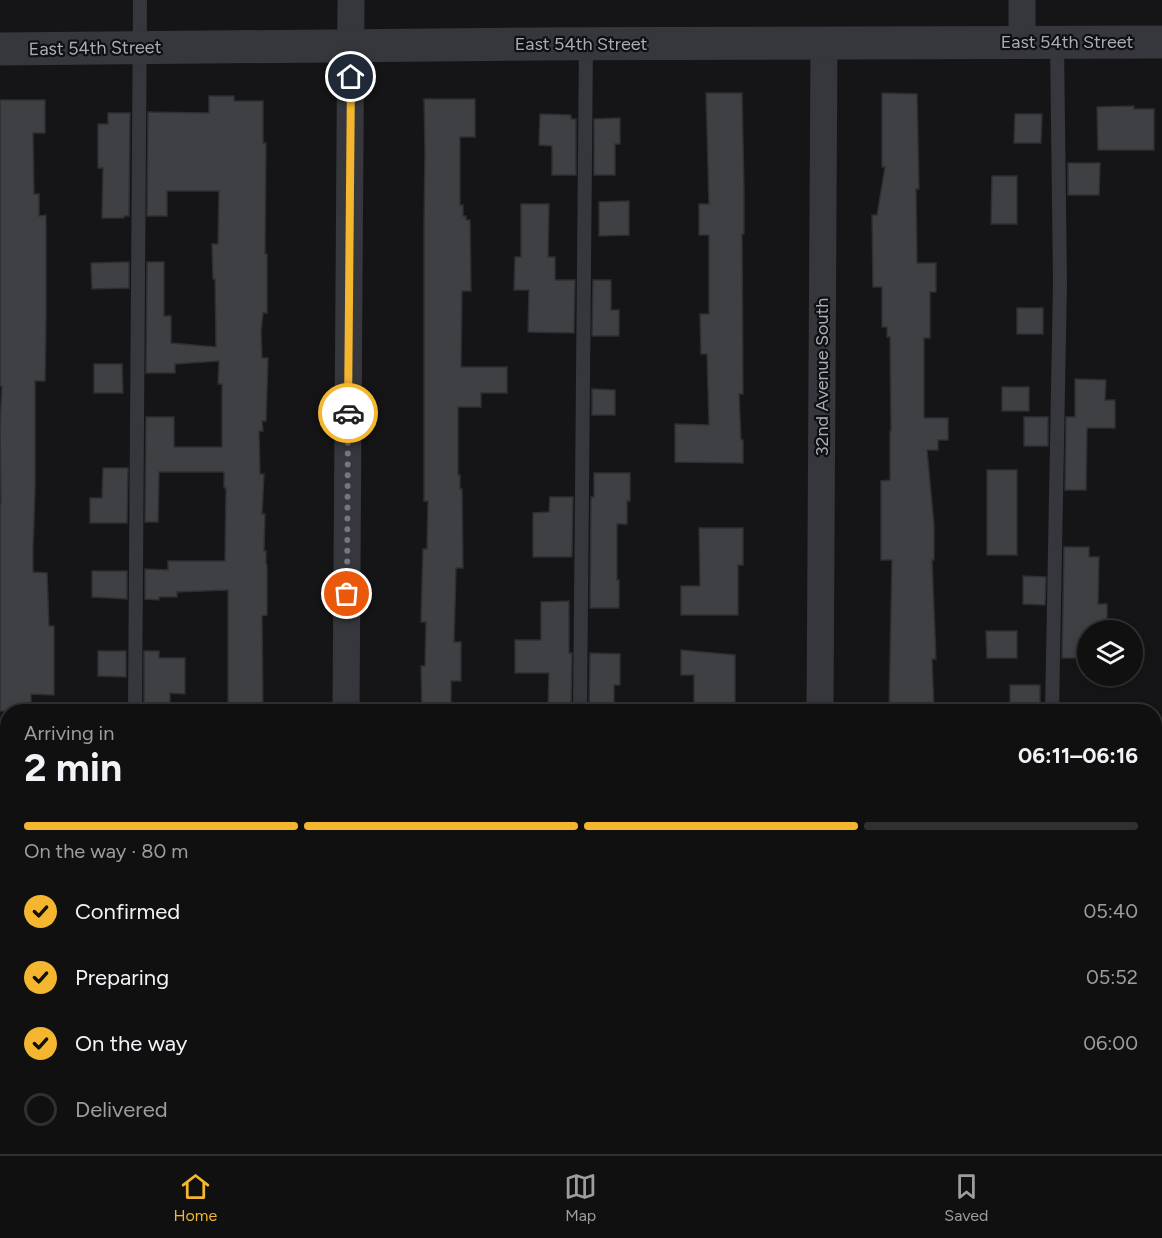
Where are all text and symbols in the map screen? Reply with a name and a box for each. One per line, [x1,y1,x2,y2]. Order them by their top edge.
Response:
street label: East 54th Street [1001,31,1134,53]
street label: East 54th Street [515,33,648,55]
street label: East 54th Street [28,36,162,60]
pin [325,51,376,102]
icon: home [334,60,367,93]
street label: 32nd Avenue South [811,298,833,456]
courier [318,383,378,443]
icon: car [332,397,365,430]
pin [321,568,372,619]
icon: bag [330,577,363,610]
map controls [1077,620,1143,686]
button: layers [1077,620,1143,686]
text: Arriving in [24,721,114,745]
text: 06:11–06:16 [1018,742,1138,769]
text: 2 min [24,744,122,791]
text: On the way · 80 m [24,839,188,863]
icon: check [24,895,57,928]
text: Confirmed [75,898,180,925]
text: 05:40 [1083,899,1138,923]
icon: check [24,961,57,994]
text: Preparing [75,964,169,991]
text: 05:52 [1086,965,1138,989]
icon: check [24,1027,57,1060]
text: On the way [75,1030,187,1057]
text: 06:00 [1083,1031,1138,1055]
text: Delivered [75,1096,168,1123]
tab: Home [174,1170,217,1225]
tab: Map [564,1170,597,1225]
tab: Saved [944,1170,988,1225]

